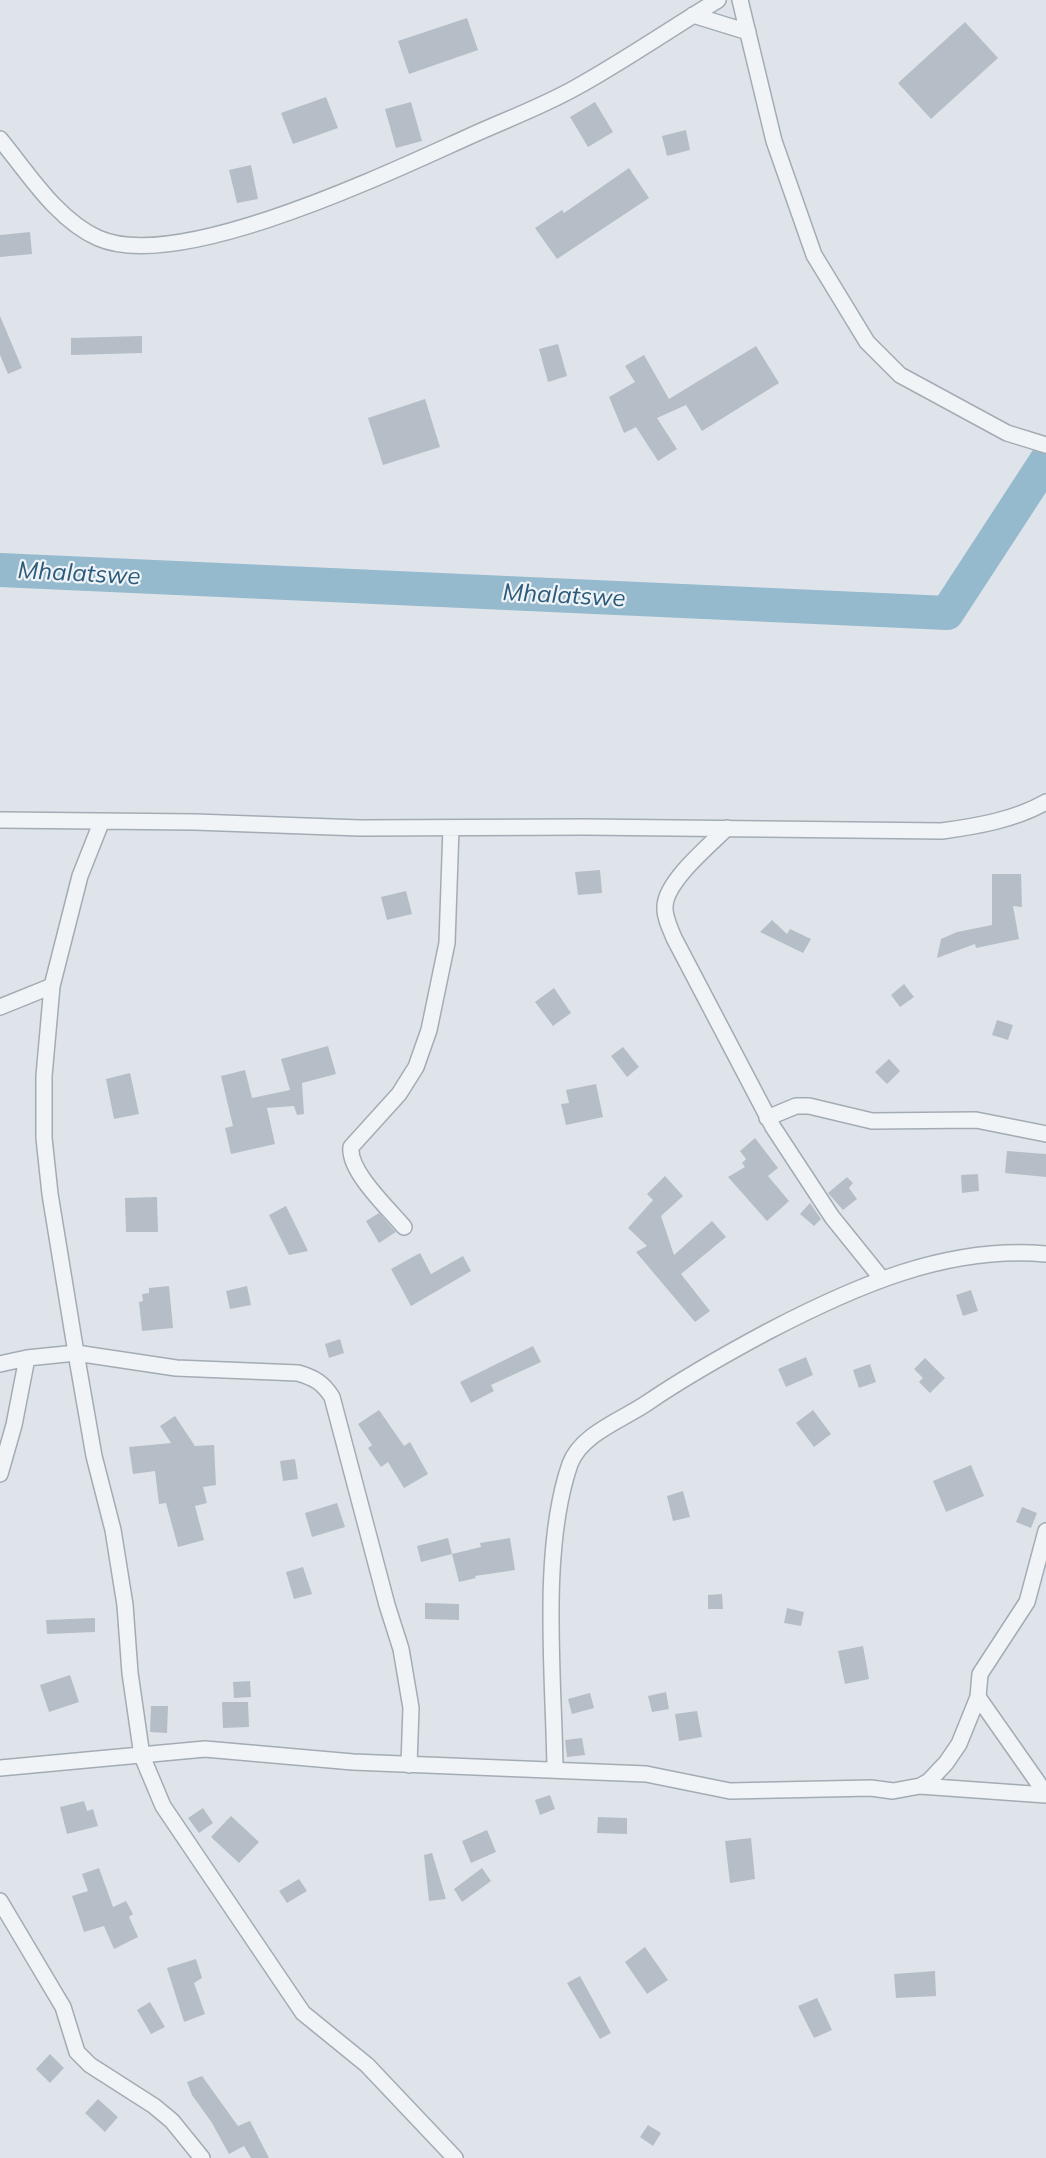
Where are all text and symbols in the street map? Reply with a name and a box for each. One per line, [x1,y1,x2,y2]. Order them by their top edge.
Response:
water label: Mhalatswe [17,556,141,592]
water label: Mhalatswe [502,578,626,614]

